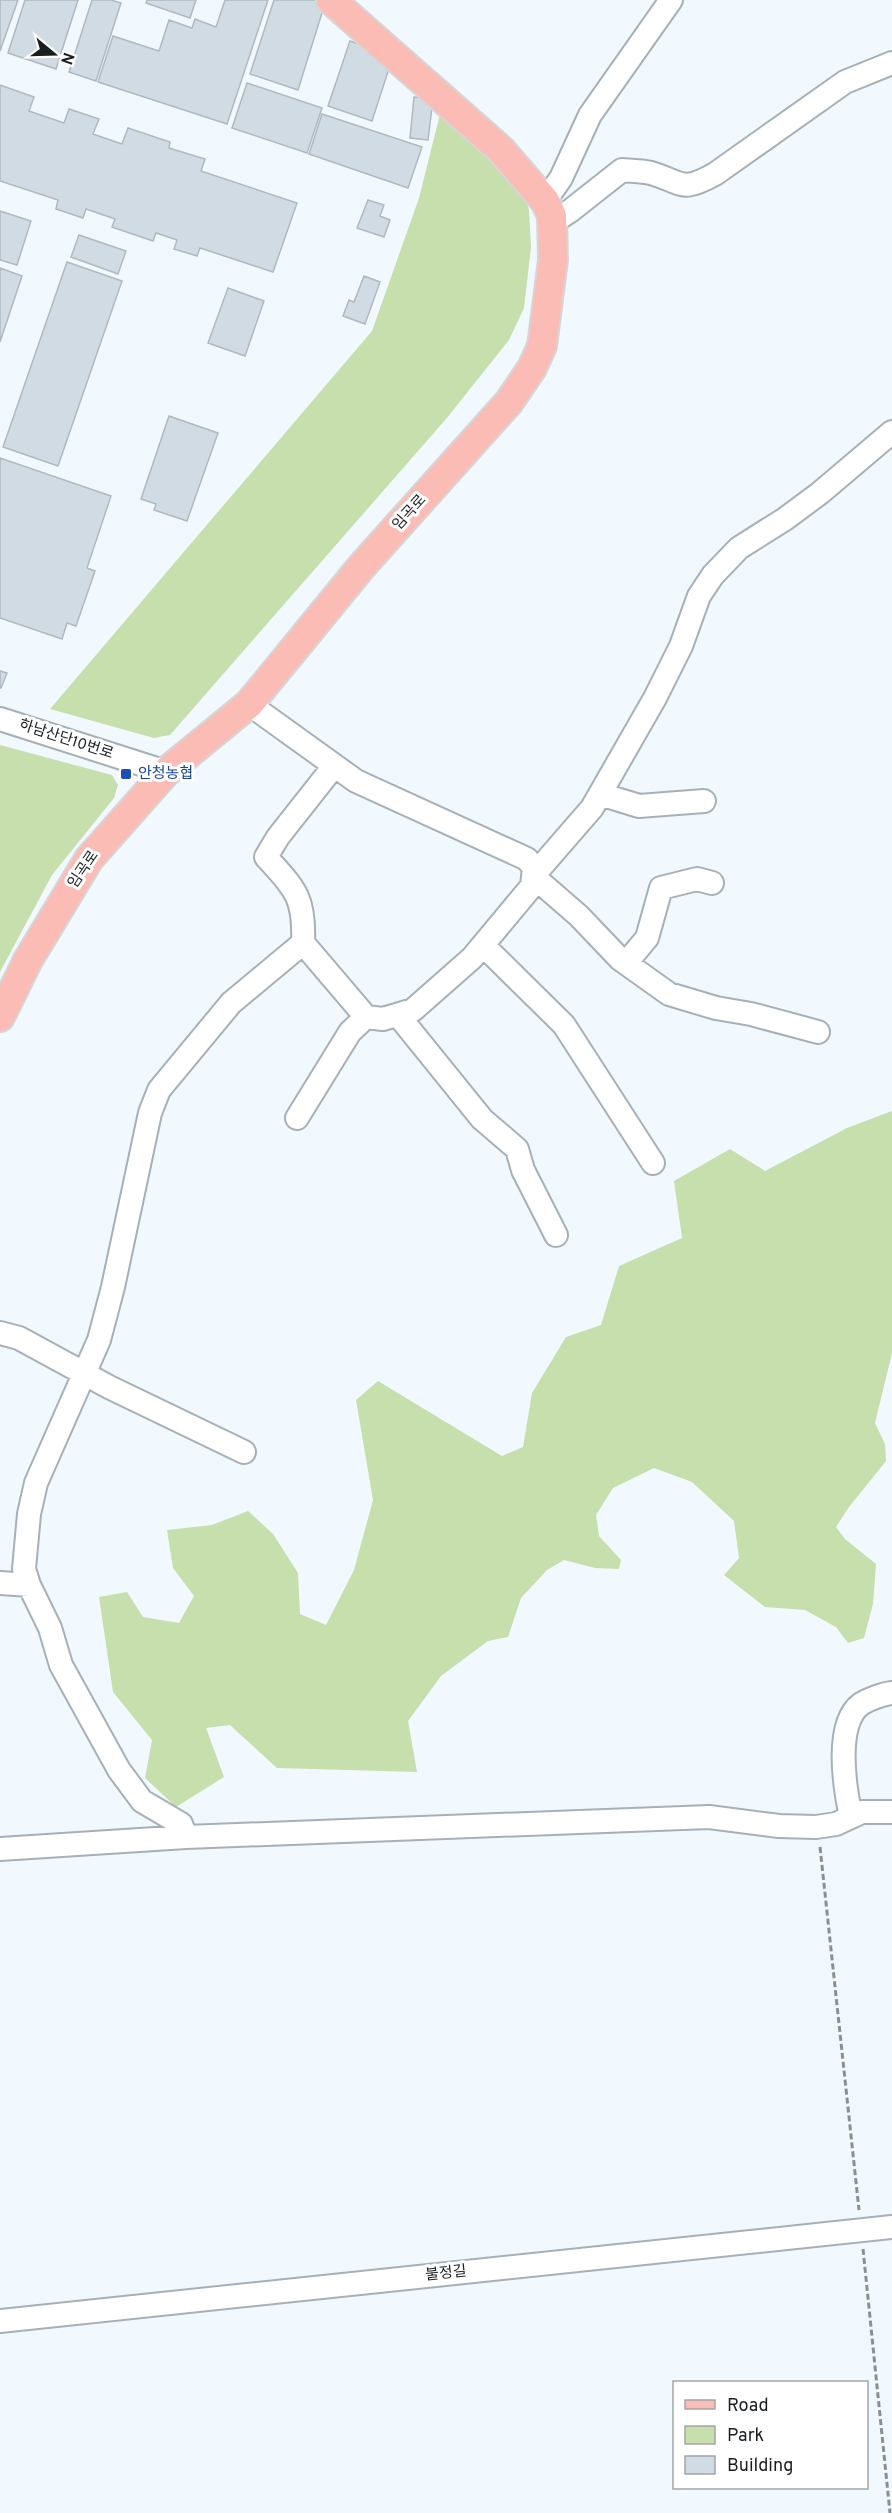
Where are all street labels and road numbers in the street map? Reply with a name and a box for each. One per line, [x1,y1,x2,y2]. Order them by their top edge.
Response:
street label: 임곡로 [389,491,431,535]
street label: 하남산단10번로 [16,716,116,764]
street label: 임곡로 [65,848,103,892]
street label: 불정길 [424,2262,468,2286]

